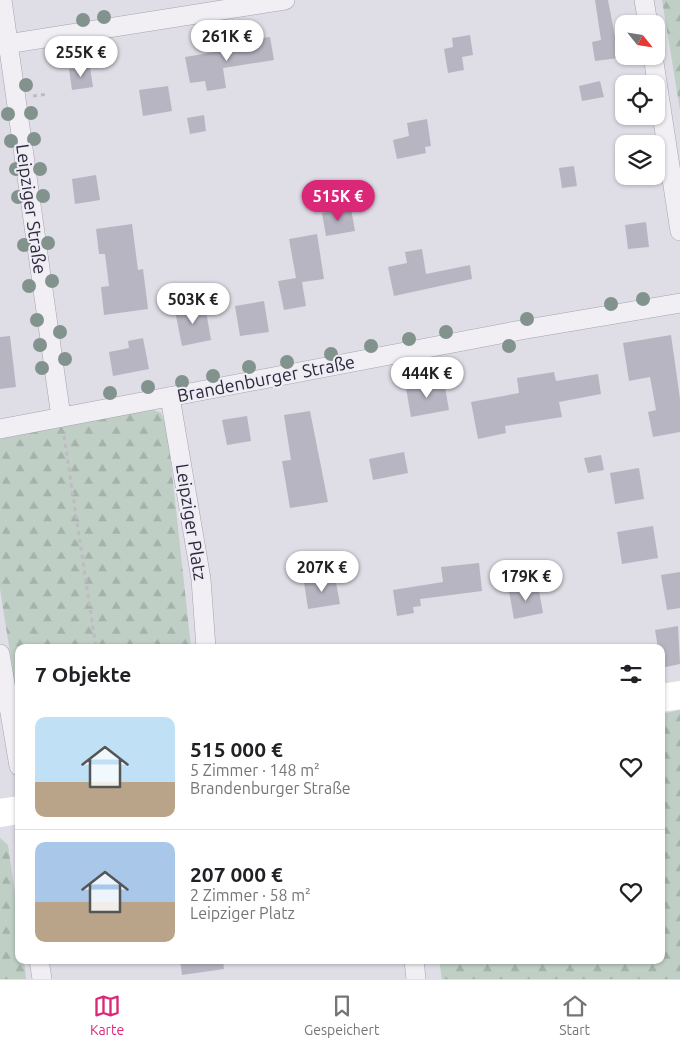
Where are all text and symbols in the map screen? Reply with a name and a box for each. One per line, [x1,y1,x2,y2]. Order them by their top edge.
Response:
north arrow [615,15,665,65]
map controls [615,15,665,185]
pin: 261K € [186,20,268,62]
text: 261K € [202,27,252,45]
pin: 255K € [40,36,122,78]
text: 255K € [56,43,106,61]
button: locate [615,75,665,125]
button: layers [615,135,665,185]
street label: Leipziger Straße [13,143,51,275]
pin: 515K € [297,180,379,222]
text: 515K € [313,187,363,205]
pin: 503K € [152,282,234,325]
text: 503K € [168,290,218,308]
street label: Brandenburger Straße [175,351,356,405]
pin: 444K € [386,356,468,399]
text: 444K € [402,364,452,382]
street label: Leipziger Platz [173,462,211,582]
pin: 207K € [281,550,363,593]
text: 207K € [297,558,347,576]
pin: 179K € [485,560,567,602]
text: 179K € [501,567,551,585]
icon: filters [617,660,645,688]
text: 7 Objekte [35,662,131,686]
icon: home [75,737,135,797]
text: 515 000 € [190,737,283,761]
icon: heart [617,753,645,781]
text: 5 Zimmer · 148 m² [190,761,320,779]
text: Brandenburger Straße [190,779,351,797]
icon: home [75,862,135,922]
text: 207 000 € [190,862,283,886]
icon: heart [617,878,645,906]
text: 2 Zimmer · 58 m² [190,886,311,904]
text: Leipziger Platz [190,904,295,922]
tab: Karte [90,992,124,1038]
tab: Gespeichert [304,992,379,1038]
tab: Start [559,992,590,1038]

